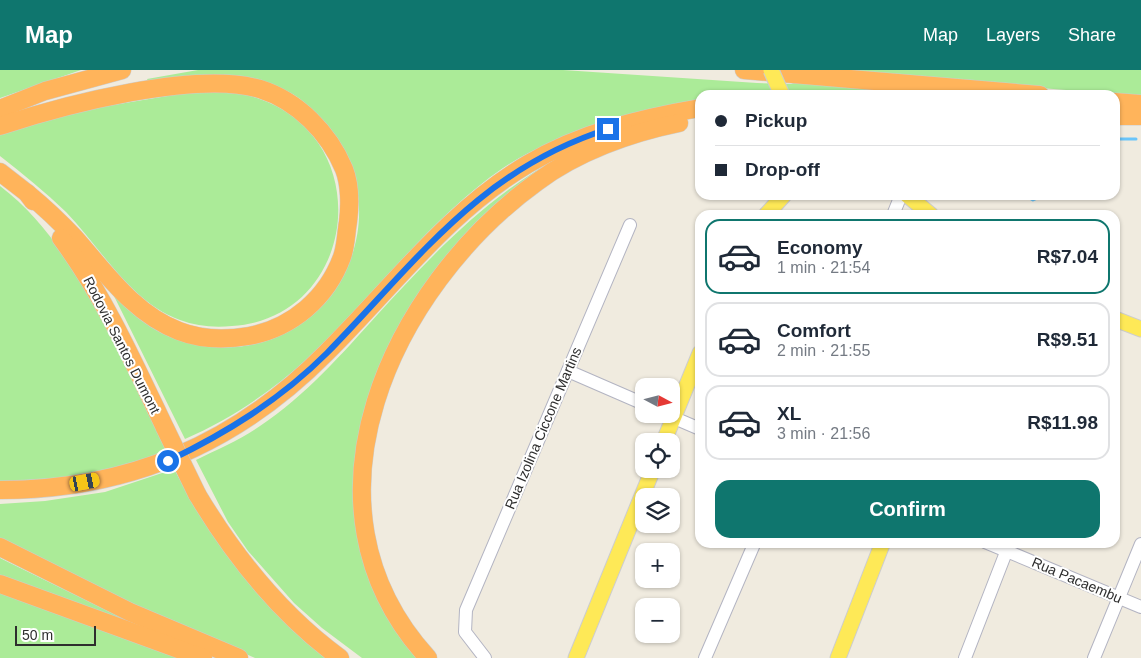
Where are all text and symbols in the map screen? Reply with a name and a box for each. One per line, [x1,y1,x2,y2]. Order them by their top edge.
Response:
text: Map [25,21,73,48]
text: Map [923,25,958,45]
text: Layers [986,25,1040,45]
text: Share [1068,25,1116,45]
text: Pickup [745,110,807,131]
route end [597,118,619,140]
text: Drop-off [745,159,820,180]
icon: car [717,234,762,279]
text: Economy [777,237,863,258]
text: R$7.04 [1037,246,1098,267]
text: 1 min · 21:54 [777,259,870,276]
street label: Rodovia Santos Dumont [80,274,164,416]
icon: car [717,317,762,362]
text: Comfort [777,320,851,341]
text: R$9.51 [1037,329,1098,350]
text: 2 min · 21:55 [777,342,870,359]
street label: Rua Izolina Ciccone Martins [502,345,584,511]
north arrow [635,378,680,422]
map controls [635,378,680,643]
icon: car [717,400,762,445]
text: XL [777,403,801,424]
text: R$11.98 [1027,412,1098,433]
text: 3 min · 21:56 [777,425,870,442]
button: locate [635,433,680,478]
route start [157,450,179,472]
car [68,472,101,492]
button: Confirm [715,480,1100,538]
button: layers [635,488,680,533]
button: + [635,543,680,588]
street label: Rua Pacaembu [1029,554,1125,606]
button: − [635,598,680,643]
scale bar [15,623,96,646]
text: 50 m [22,627,53,643]

